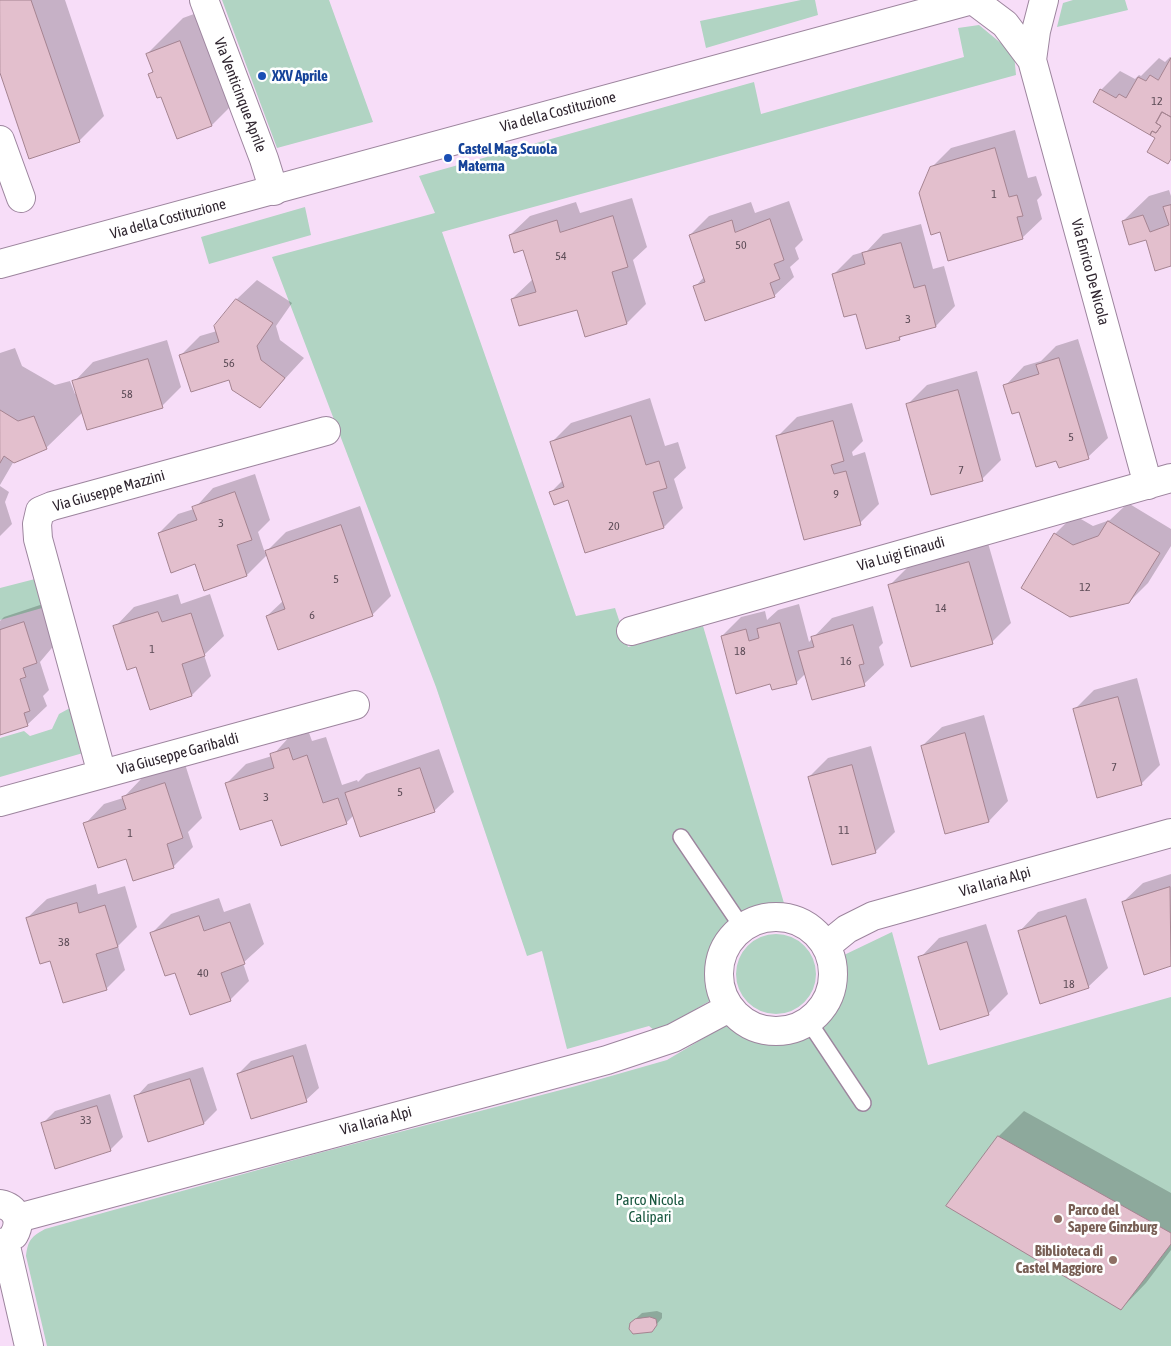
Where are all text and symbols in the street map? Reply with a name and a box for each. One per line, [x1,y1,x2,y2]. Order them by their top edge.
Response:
street label: Via Venticinque Aprile [210,35,270,155]
place label: XXV Aprile [272,67,328,85]
marker: XXV Aprile [256,70,268,82]
street label: Via della Costituzione [498,88,618,136]
house number: 12 [1151,94,1163,108]
place label: Castel Mag.Scuola Materna [458,140,557,175]
marker: Castel Mag.Scuola Materna [442,152,454,164]
house number: 1 [991,187,997,201]
street label: Via della Costituzione [108,195,228,243]
street label: Via Enrico De Nicola [1067,217,1113,327]
house number: 50 [735,238,747,252]
house number: 54 [555,249,567,263]
house number: 3 [905,312,911,326]
house number: 56 [223,356,235,370]
house number: 58 [121,387,133,401]
house number: 5 [1068,430,1074,444]
house number: 7 [958,463,964,477]
street label: Via Giuseppe Mazzini [51,466,167,516]
house number: 9 [833,487,839,501]
house number: 3 [218,516,224,530]
house number: 20 [608,519,620,533]
street label: Via Luigi Einaudi [855,533,947,575]
house number: 5 [333,572,339,586]
house number: 12 [1079,580,1091,594]
house number: 14 [935,601,947,615]
house number: 6 [309,608,315,622]
house number: 1 [149,642,155,656]
house number: 18 [734,644,746,658]
house number: 16 [840,654,852,668]
street label: Via Giuseppe Garibaldi [115,729,241,779]
house number: 7 [1111,760,1117,774]
house number: 5 [397,785,403,799]
house number: 3 [263,790,269,804]
house number: 11 [838,823,850,837]
house number: 1 [127,826,133,840]
street label: Via Ilaria Alpi [957,863,1033,901]
house number: 38 [58,935,70,949]
house number: 40 [197,966,209,980]
house number: 18 [1063,977,1075,991]
street label: Via Ilaria Alpi [338,1103,414,1139]
house number: 33 [80,1113,92,1127]
park label: Parco Nicola Calipari [616,1191,684,1226]
place label: Parco del Sapere Ginzburg [1068,1201,1157,1236]
marker: Parco del Sapere Ginzburg [1052,1213,1064,1225]
place label: Biblioteca di Castel Maggiore [1016,1242,1103,1277]
marker: Biblioteca di Castel Maggiore [1107,1254,1119,1266]

